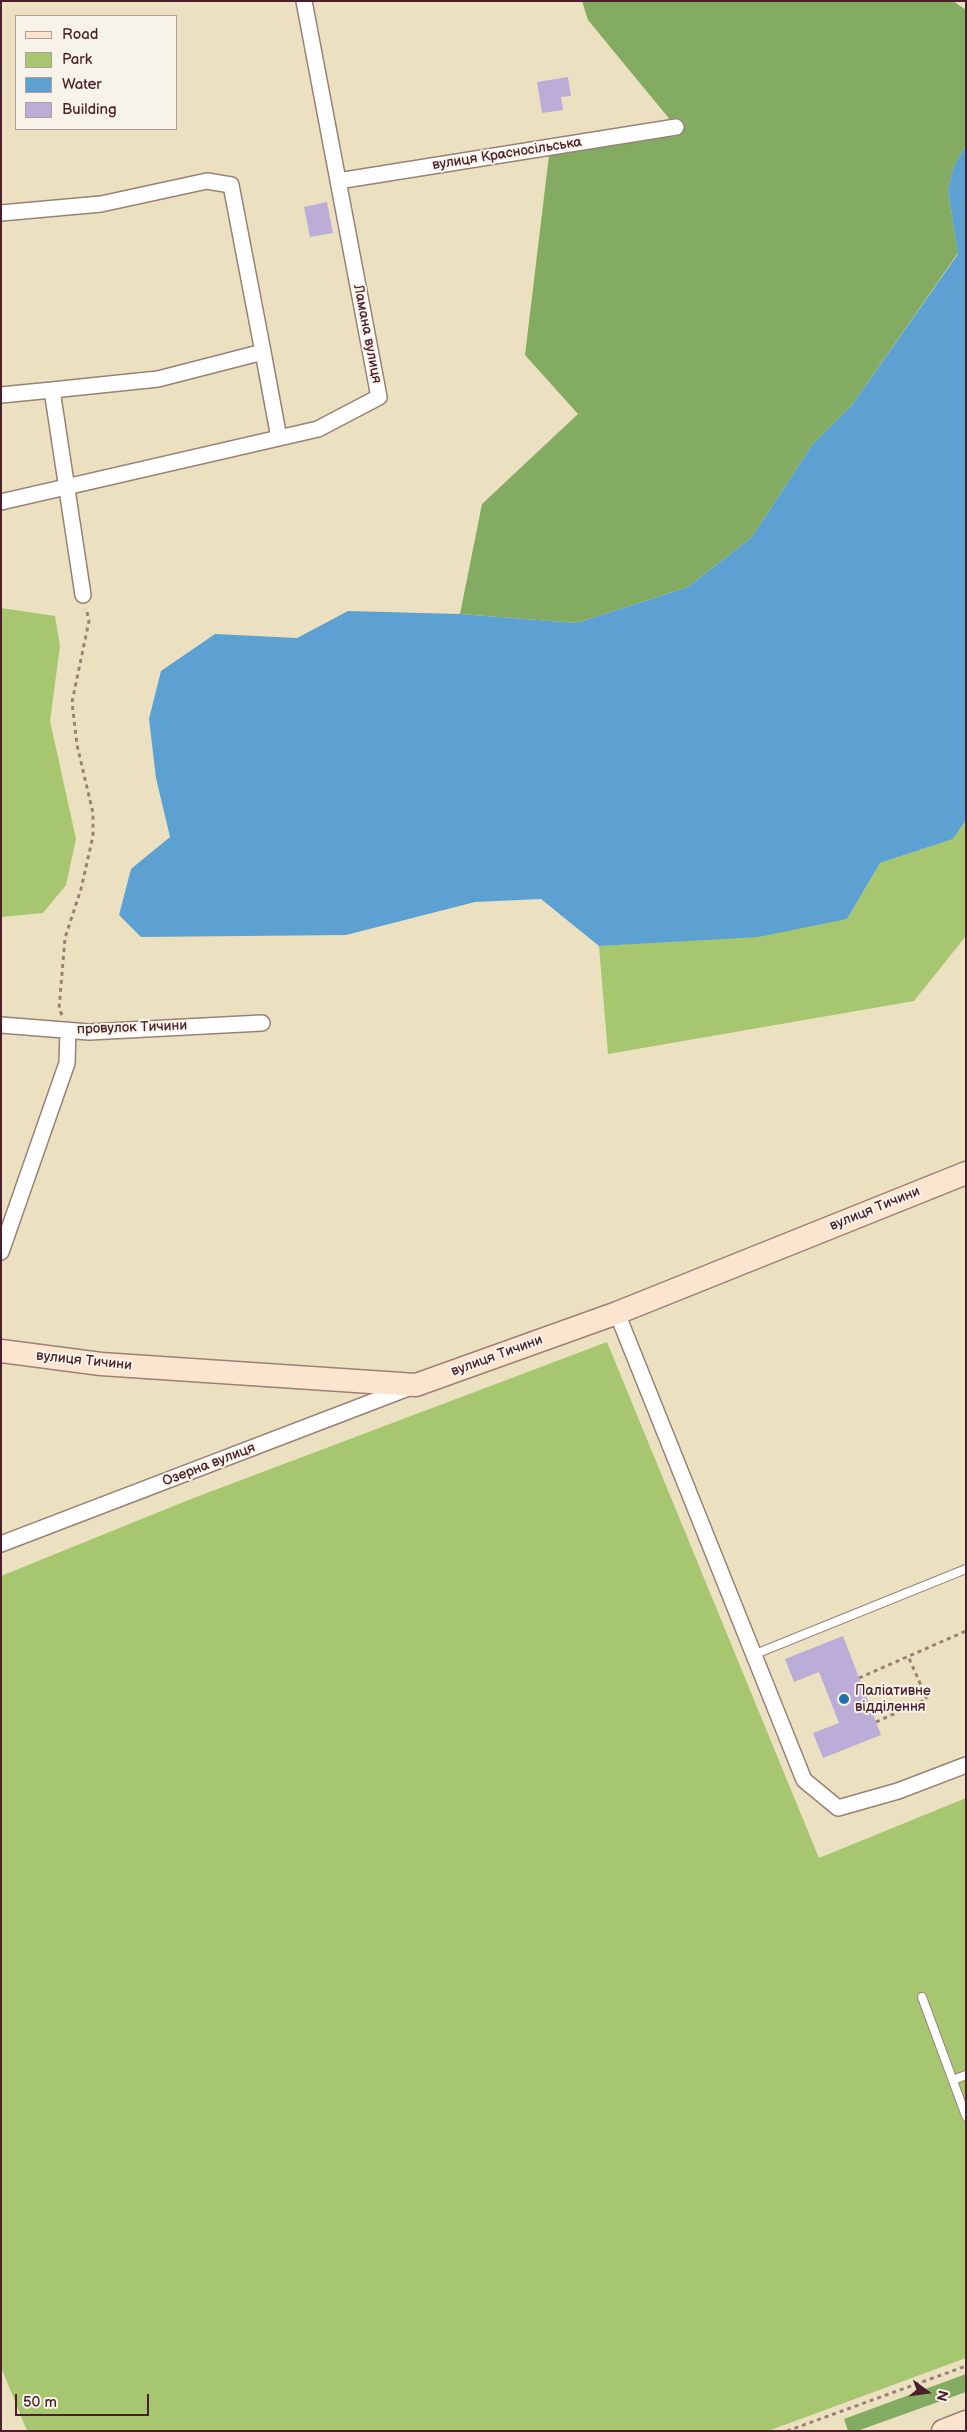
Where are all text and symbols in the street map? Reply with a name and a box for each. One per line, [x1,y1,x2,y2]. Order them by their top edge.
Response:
legend [15,15,178,130]
text: Road [62,25,98,44]
text: Park [62,50,92,69]
text: Water [62,75,102,94]
text: Building [62,100,117,119]
street label: вулиця Красносільська [431,134,583,174]
street label: Ламана вулиця [349,283,385,385]
street label: провулок Тичини [77,1018,187,1038]
street label: вулиця Тичини [827,1183,923,1235]
street label: вулиця Тичини [449,1332,545,1380]
street label: вулиця Тичини [35,1348,133,1374]
street label: Озерна вулиця [160,1440,258,1490]
place label: Паліативне відділення [855,1683,931,1715]
marker: Паліативне відділення [837,1692,851,1706]
north arrow [902,2367,952,2417]
scale bar [18,2384,151,2416]
text: N [933,2389,952,2403]
text: 50 m [23,2393,57,2412]

